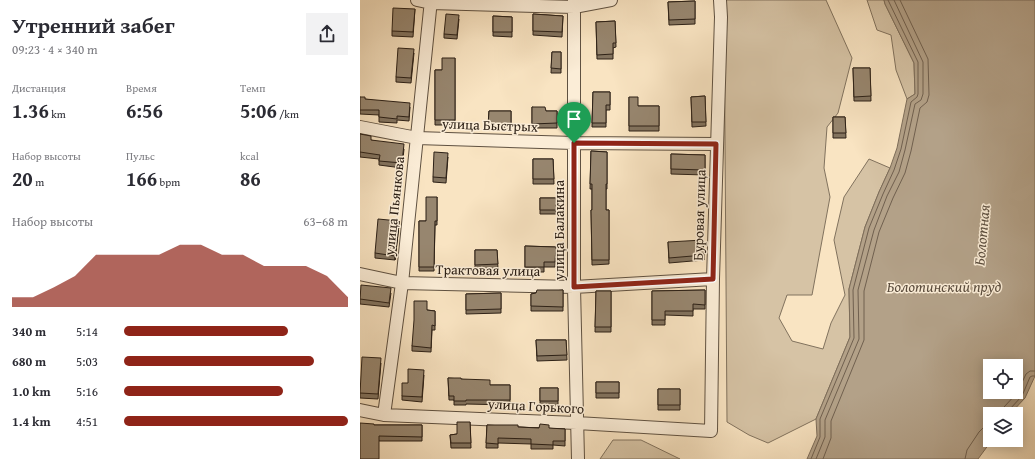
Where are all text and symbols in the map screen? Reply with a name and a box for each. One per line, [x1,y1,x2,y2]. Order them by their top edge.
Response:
text: Утренний забег [12,9,175,41]
button: share [306,13,348,55]
text: 09:23 · 4 × 340 m [12,40,98,59]
text: Дистанция [12,80,66,96]
text: Время [126,80,157,96]
text: Темп [240,80,265,96]
text: 1.36 [12,96,49,125]
text: 6:56 [126,96,163,125]
text: 5:06 [240,96,277,125]
pin [557,102,591,143]
text: km [49,106,66,122]
text: /km [277,106,299,122]
icon: arrive [563,108,585,130]
street label: улица Быстрых [441,113,539,137]
text: Набор высоты [12,148,81,164]
text: Пульс [126,148,155,164]
text: kcal [240,148,259,164]
street label: улица Пьянкова [379,155,409,258]
text: 20 [12,164,33,193]
text: 166 [126,164,157,193]
text: 86 [240,164,261,193]
street label: Буровая улица [687,169,711,261]
text: m [33,174,44,190]
text: bpm [157,174,180,190]
street label: улица Балакина [549,180,569,281]
water label: Болотная [968,203,995,266]
text: Набор высоты [12,212,93,231]
text: 63–68 m [303,212,348,231]
street label: Трактовая улица [435,259,541,281]
water label: Болотинский пруд [887,276,1002,297]
text: 340 m [12,322,46,341]
text: 5:14 [76,322,98,341]
text: 680 m [12,352,46,371]
text: 5:03 [76,352,98,371]
map controls [983,359,1023,447]
button: locate [983,359,1023,399]
text: 1.0 km [12,382,51,401]
text: 5:16 [76,382,98,401]
street label: улица Горького [486,393,585,419]
button: layers [983,407,1023,447]
text: 1.4 km [12,412,51,431]
text: 4:51 [76,412,98,431]

